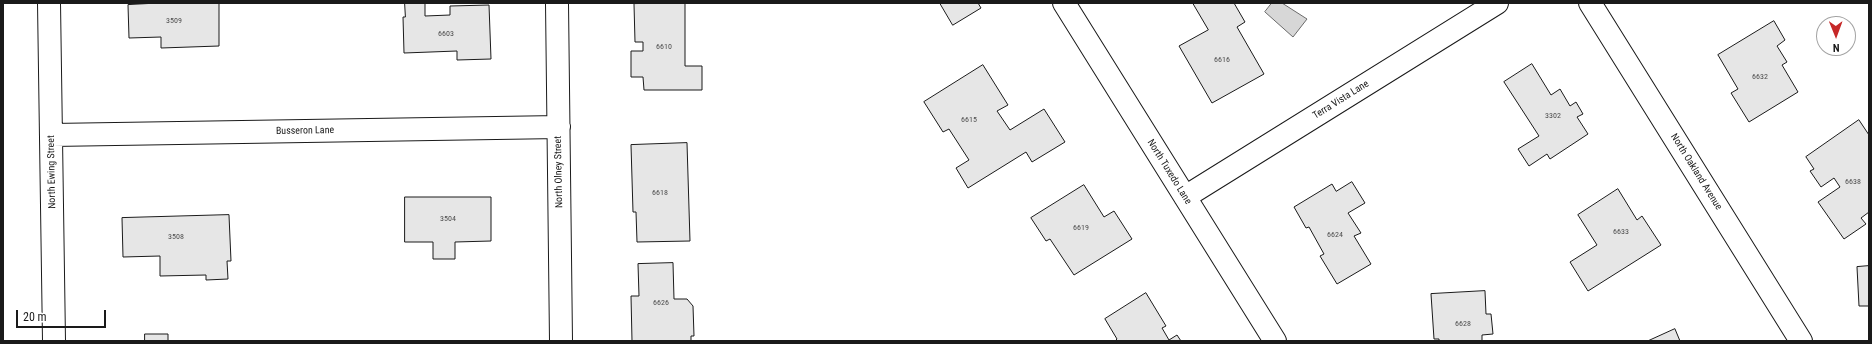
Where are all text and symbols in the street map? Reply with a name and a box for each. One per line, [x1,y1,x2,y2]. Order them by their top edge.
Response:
house number: 3509 [166,16,182,26]
north arrow [1816,16,1856,56]
house number: 6603 [438,29,454,39]
text: N [1833,41,1840,54]
house number: 6610 [656,42,672,52]
house number: 6616 [1214,55,1230,65]
house number: 6632 [1752,72,1768,82]
street label: Terra Vista Lane [1311,78,1371,122]
house number: 3302 [1545,111,1561,121]
house number: 6615 [961,115,977,125]
street label: Busseron Lane [276,124,334,138]
street label: North Oakland Avenue [1668,132,1724,212]
street label: North Ewing Street [45,135,59,209]
street label: North Olney Street [552,136,566,208]
street label: North Tuxedo Lane [1144,137,1194,207]
house number: 6638 [1845,177,1861,187]
house number: 6618 [652,188,668,198]
house number: 3504 [440,214,456,224]
house number: 6619 [1073,223,1089,233]
house number: 6633 [1613,227,1629,237]
house number: 6624 [1327,230,1343,240]
house number: 3508 [168,232,184,242]
house number: 6626 [653,298,669,308]
scale bar [18,302,108,328]
text: 20 m [23,310,47,324]
house number: 6628 [1455,319,1471,329]

